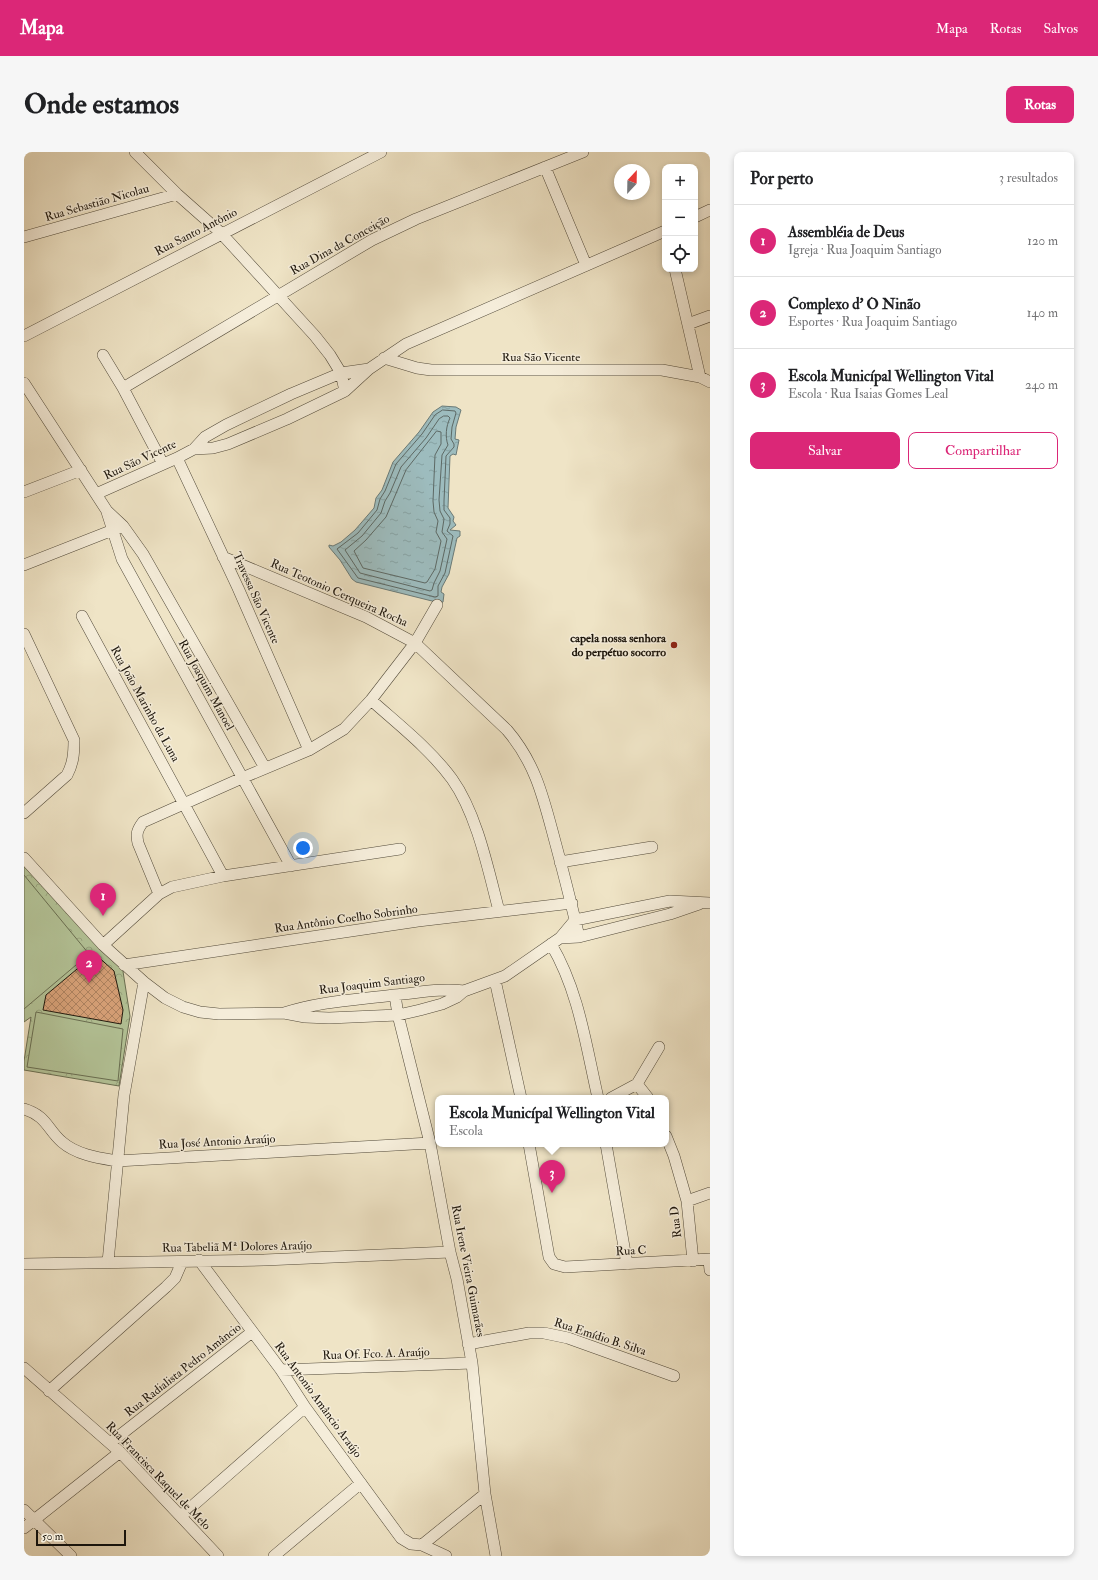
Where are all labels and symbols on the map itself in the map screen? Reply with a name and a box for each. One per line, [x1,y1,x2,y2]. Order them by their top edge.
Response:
north arrow [614,164,650,200]
street label: Rua Sebastião Nicolau [43,181,151,225]
street label: Rua Santo Antônio [152,205,240,259]
street label: Rua Dina da Conceição [288,211,393,279]
street label: Rua São Vicente [502,350,580,365]
street label: Rua São Vicente [101,437,179,483]
street label: Travessa São Vicente [229,550,283,646]
street label: Rua Teotonio Cerqueira Rocha [268,556,411,631]
place label: capela nossa senhora do perpétuo socorro [570,631,667,660]
street label: Rua Joaquim Manoel [175,637,237,733]
marker: capela nossa senhora do perpétuo socorro [669,640,679,650]
street label: Rua João Marinho da Luna [107,643,184,765]
your location [293,838,313,858]
pin: 1 [90,883,116,916]
street label: Rua Antônio Coelho Sobrinho [273,901,419,936]
pin: 2 [76,950,102,983]
street label: Rua Joaquim Santiago [318,970,426,998]
street label: Rua José Antonio Araújo [158,1131,276,1153]
pin: 3 [539,1160,565,1193]
street label: Rua Irene Vieira Guimarães [448,1204,488,1338]
street label: Rua D [667,1205,685,1239]
street label: Rua Tabeliã Mª Dolores Araújo [162,1238,312,1256]
street label: Rua C [615,1243,647,1259]
street label: Rua Emídio B. Silva [552,1315,649,1359]
street label: Rua Radialista Pedro Amâncio [122,1320,244,1420]
street label: Rua Antonio Amâncio Araújo [271,1339,365,1461]
street label: Rua Of. Fco. A. Araújo [322,1345,430,1363]
street label: Rua Francisca Raquel de Melo [102,1419,214,1533]
scale bar [36,1528,126,1547]

